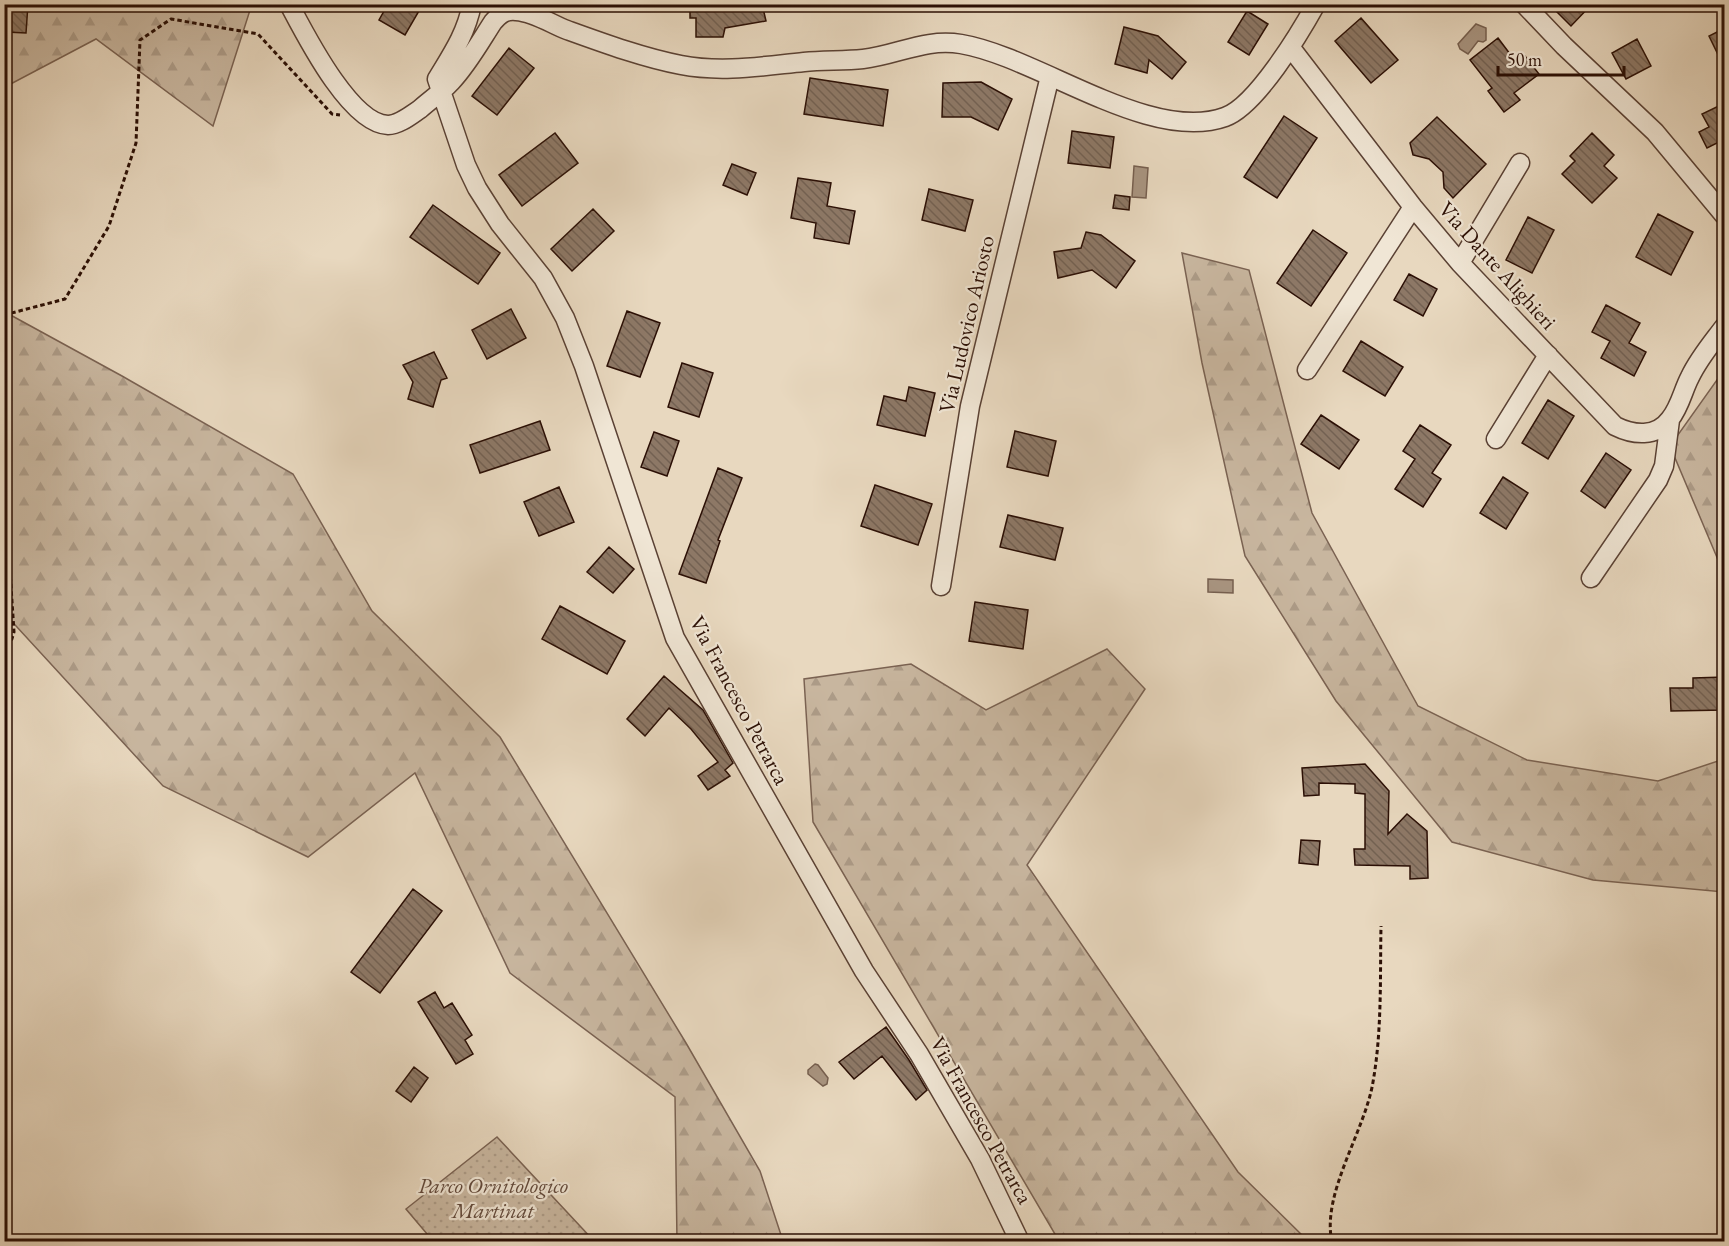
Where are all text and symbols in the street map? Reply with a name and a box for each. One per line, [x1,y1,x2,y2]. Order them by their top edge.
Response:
scale bar [1498,39,1624,77]
text: 50 m [1507,48,1542,71]
street label: Via Dante Alighieri [1432,195,1563,336]
street label: Via Ludovico Ariosto [932,232,1001,416]
street label: Via Francesco Petrarca [683,611,796,790]
street label: Via Francesco Petrarca [923,1031,1040,1209]
park label: Parco Ornitologico Martinat [418,1171,568,1225]

